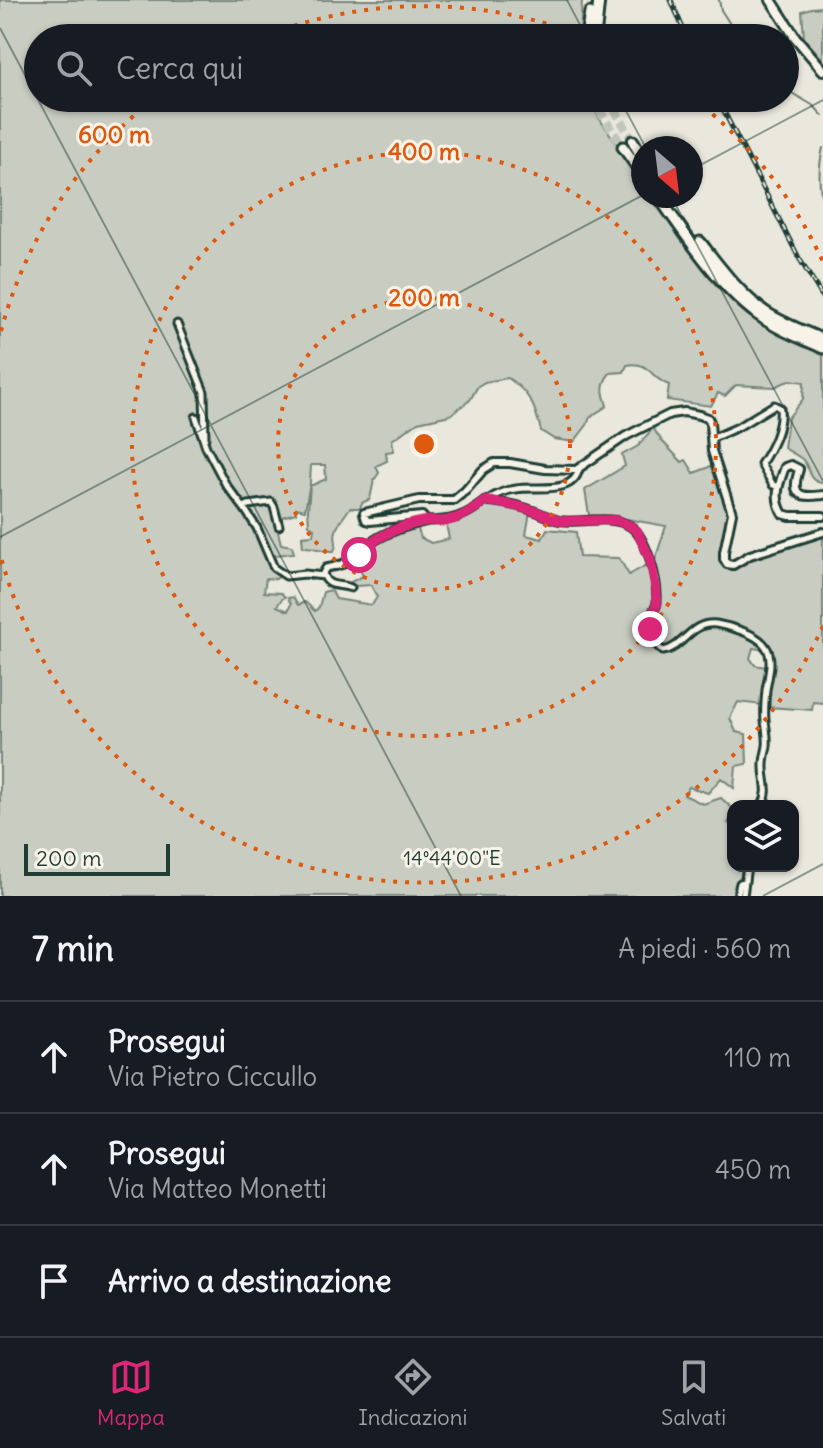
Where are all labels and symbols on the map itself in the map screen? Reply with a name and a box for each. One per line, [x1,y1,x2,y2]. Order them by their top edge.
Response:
text: 600 m [78,119,150,149]
text: 400 m [388,136,460,166]
north arrow [631,136,703,208]
text: 200 m [388,282,460,312]
centre of rings [410,430,438,458]
route start [341,537,377,573]
route end [632,611,668,647]
scale bar [24,840,170,876]
text: 14°44'00"E [403,845,501,870]

